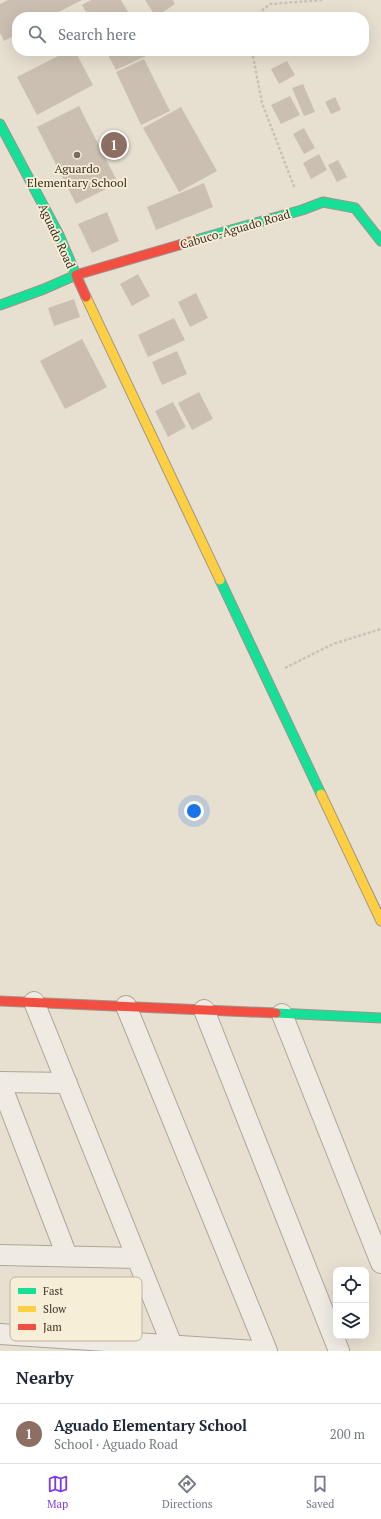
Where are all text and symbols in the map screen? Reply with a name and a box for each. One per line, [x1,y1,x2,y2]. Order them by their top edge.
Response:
search box [12,12,369,56]
icon: search [26,23,48,45]
text: Search here [58,24,136,44]
pin: 1 [101,130,127,160]
marker: Aguardo Elementary School [72,150,82,160]
place label: Aguardo Elementary School [27,161,128,190]
street label: Aguado Road [35,201,79,271]
street label: Cabuco-Aguado Road [178,206,292,252]
your location [184,801,204,821]
map controls [333,1267,369,1339]
button: locate [333,1267,369,1303]
legend [10,1277,142,1341]
text: Fast [43,1284,63,1298]
text: Slow [43,1302,67,1316]
button: layers [333,1303,369,1339]
text: Jam [43,1320,62,1334]
text: Nearby [16,1366,74,1389]
text: Aguado Elementary School [54,1415,247,1435]
text: 1 [25,1425,33,1443]
text: 200 m [330,1425,365,1443]
text: School · Aguado Road [54,1435,178,1453]
tab: Map [47,1473,69,1511]
tab: Directions [162,1473,213,1511]
tab: Saved [306,1473,334,1511]

